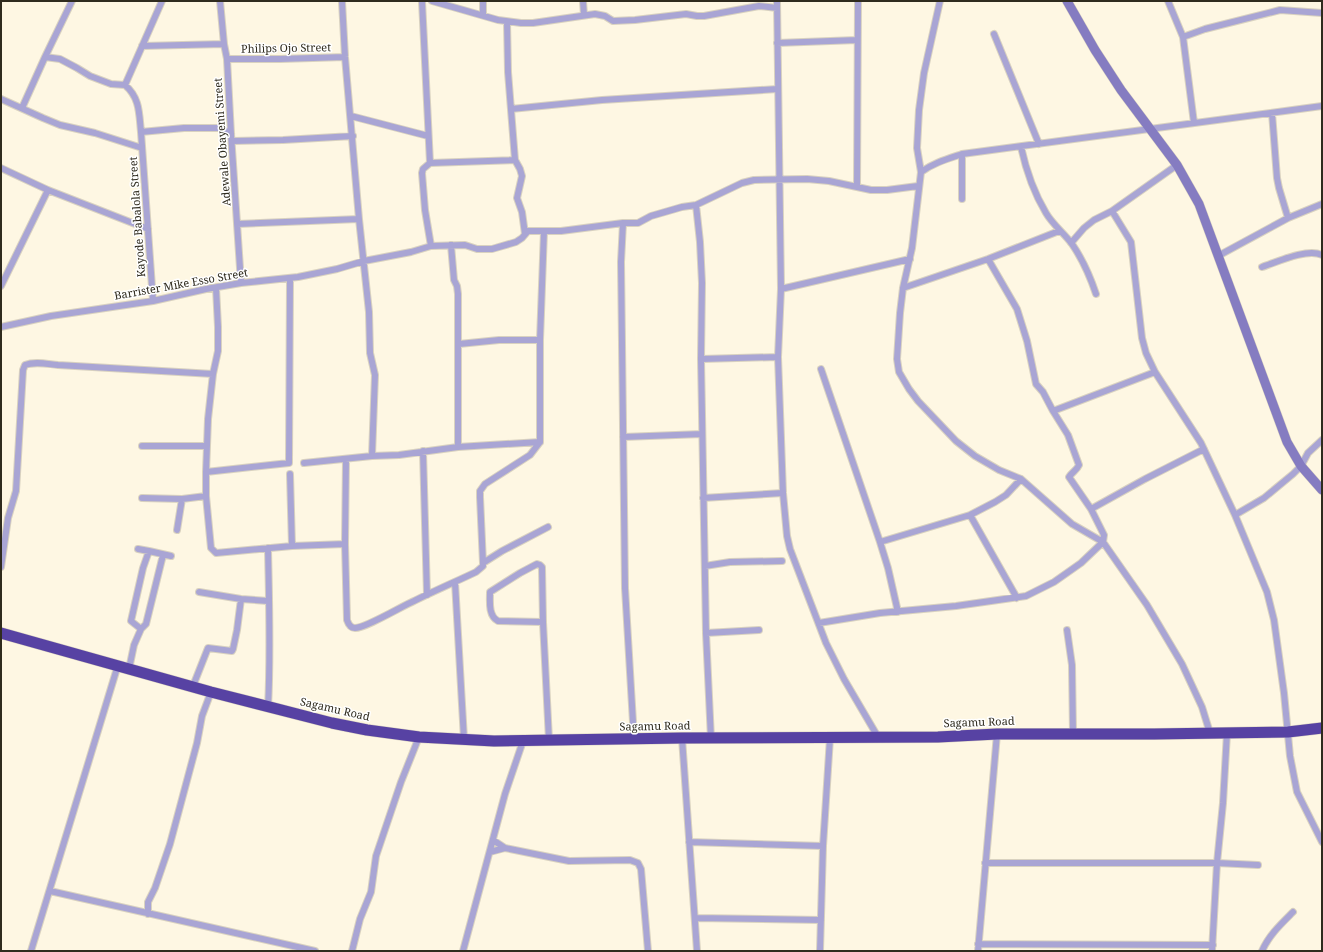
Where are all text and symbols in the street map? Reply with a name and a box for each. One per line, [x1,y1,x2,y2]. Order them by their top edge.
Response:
street label: Philips Ojo Street [241,39,331,56]
street label: Adewale Obayemi Street [210,77,233,207]
street label: Kayode Babalola Street [125,156,148,278]
street label: Barrister Mike Esso Street [113,264,249,303]
street label: Sagamu Road [299,693,372,724]
street label: Sagamu Road [943,713,1015,730]
street label: Sagamu Road [619,717,691,734]

